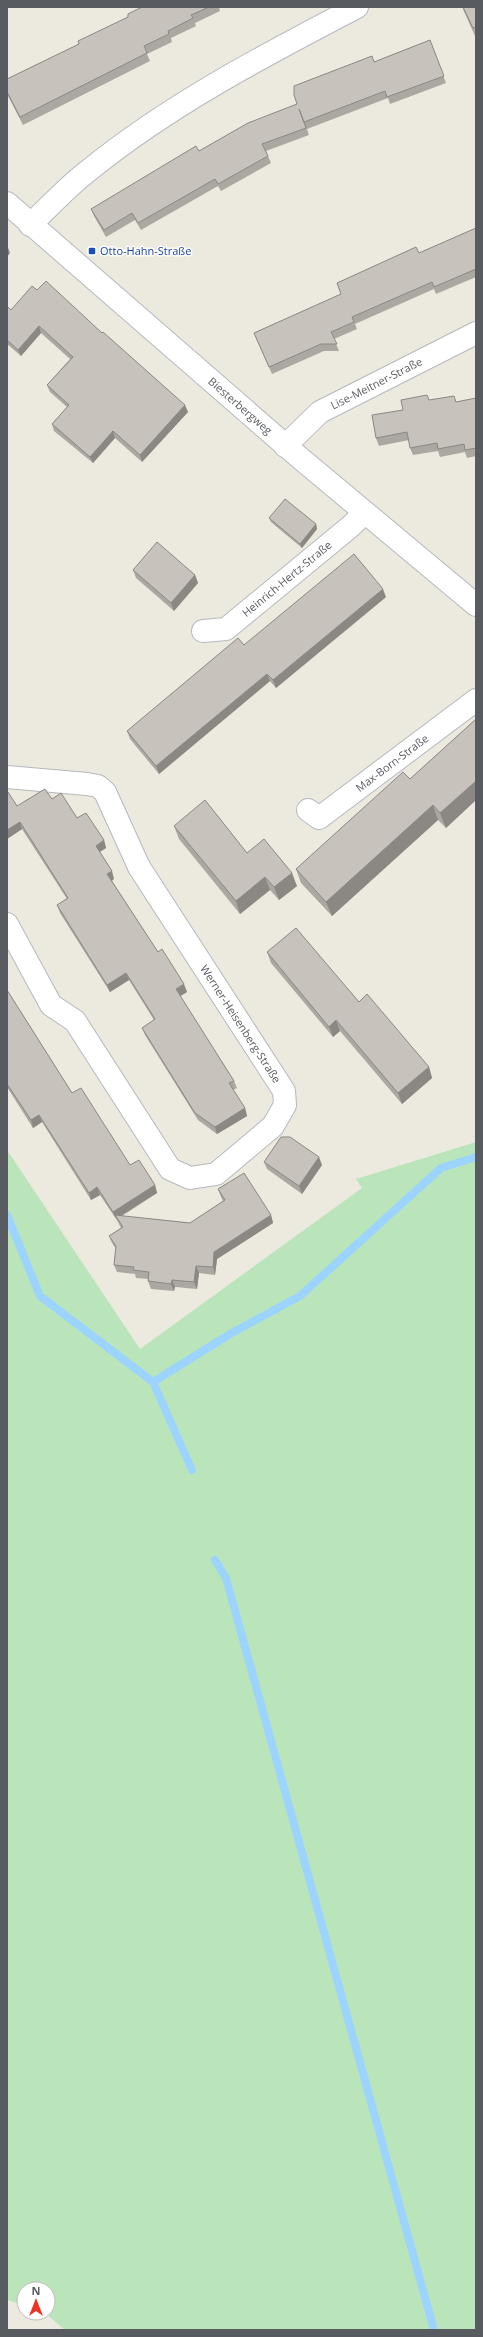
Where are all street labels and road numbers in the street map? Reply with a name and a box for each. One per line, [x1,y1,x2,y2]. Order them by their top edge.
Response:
street label: Lise-Meitner-Straße [328,354,425,412]
street label: Biesterbergweg [205,374,276,437]
street label: Heinrich-Hertz-Straße [239,537,334,620]
street label: Max-Born-Straße [352,730,431,795]
street label: Werner-Heisenberg-Straße [197,962,285,1086]

